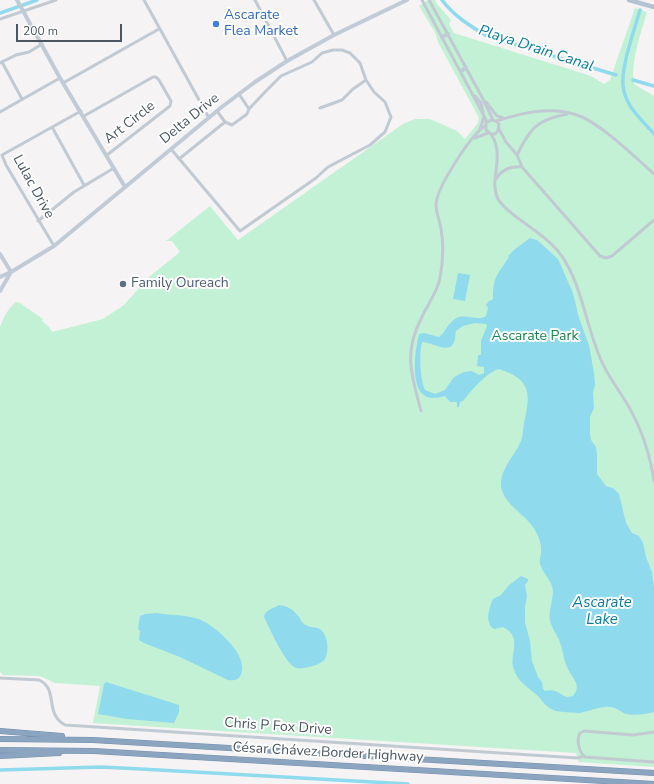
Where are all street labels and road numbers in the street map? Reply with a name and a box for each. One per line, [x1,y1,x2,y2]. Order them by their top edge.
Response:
street label: Delta Drive [157,90,223,148]
street label: Art Circle [101,98,159,148]
street label: Lulac Drive [9,152,57,222]
street label: Chris P Fox Drive [224,715,332,739]
street label: César Chávez Border Highway [232,740,424,766]

